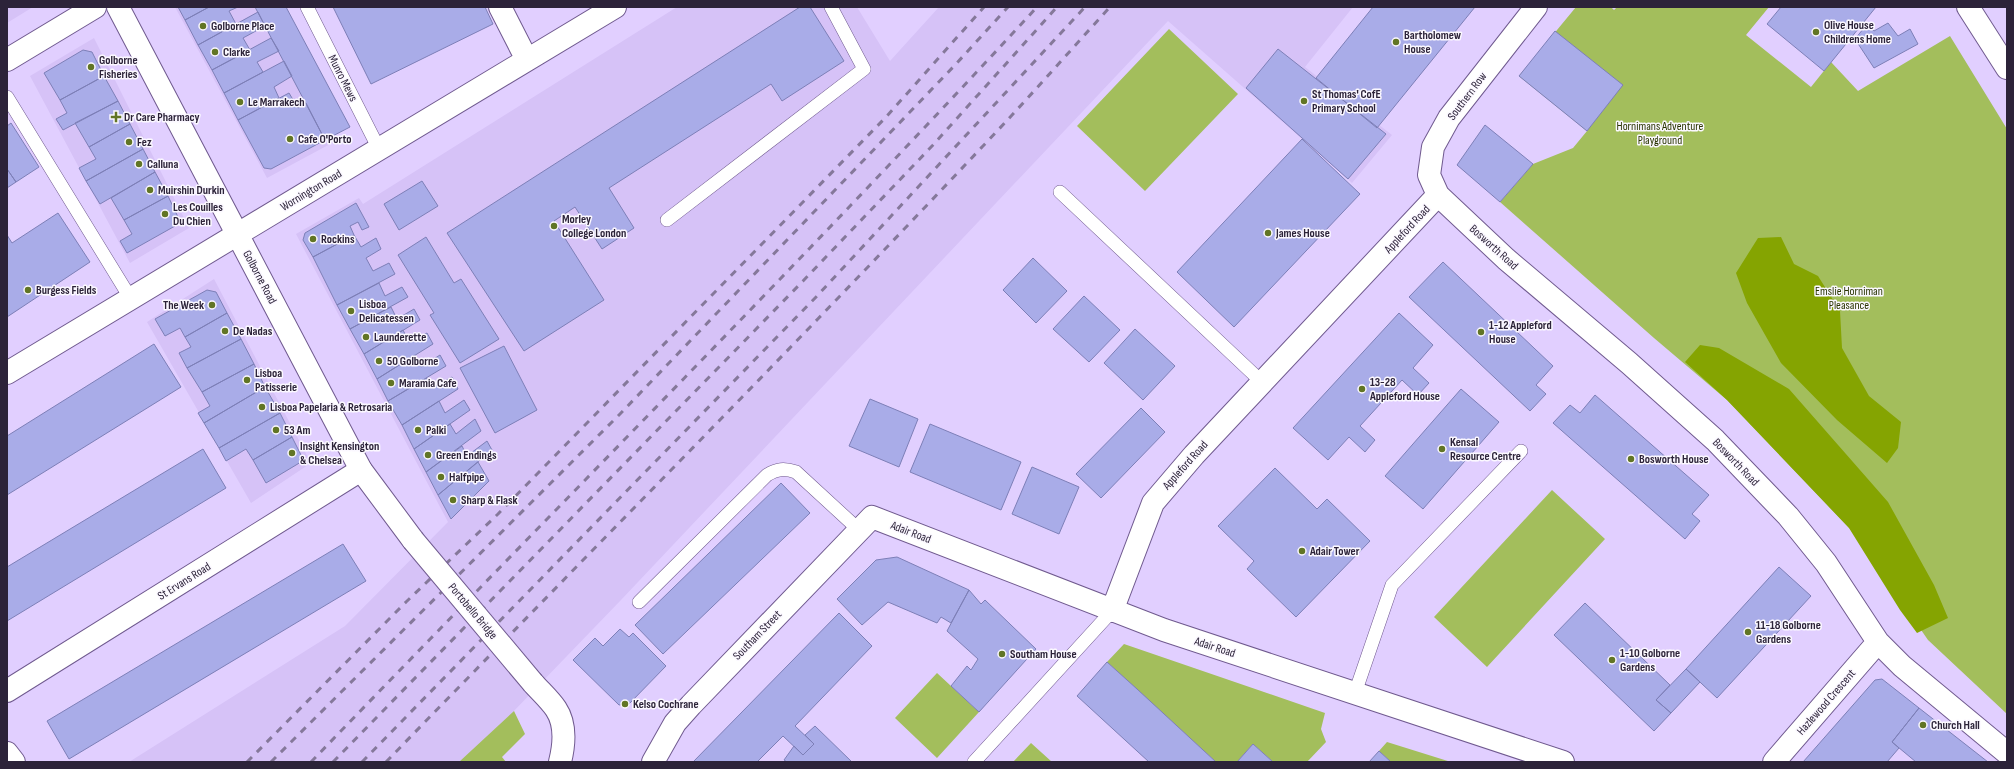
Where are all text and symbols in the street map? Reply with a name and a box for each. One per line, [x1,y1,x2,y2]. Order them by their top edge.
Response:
place label: Olive House Childrens Home [1824,18,1891,47]
place label: Golborne Place [211,19,274,34]
marker: Golborne Place [198,21,208,31]
marker: Olive House Childrens Home [1811,27,1821,37]
place label: Bartholomew House [1404,28,1462,57]
marker: Bartholomew House [1391,37,1401,47]
place label: Clarke [223,45,250,60]
marker: Clarke [210,47,220,57]
street label: Munro Mews [324,52,361,104]
place label: Golborne Fisheries [99,53,138,82]
marker: Golborne Fisheries [86,62,96,72]
street label: Southern Row [1444,69,1490,123]
place label: St Thomas' CofE Primary School [1312,87,1381,116]
place label: Le Marrakech [248,95,305,110]
marker: St Thomas' CofE Primary School [1299,96,1309,106]
marker: Le Marrakech [235,97,245,107]
place label: Dr Care Pharmacy [124,110,200,125]
marker: Dr Care Pharmacy [111,112,121,122]
park label: Hornimans Adventure Playground [1617,119,1704,148]
place label: Cafe O'Porto [298,132,352,147]
marker: Cafe O'Porto [285,134,295,144]
place label: Fez [137,135,152,150]
marker: Fez [124,137,134,147]
place label: Calluna [147,157,178,172]
marker: Calluna [134,159,144,169]
street label: Wornington Road [278,166,345,215]
place label: Muirshin Durkin [158,183,224,198]
marker: Muirshin Durkin [145,185,155,195]
place label: Les Couilles Du Chien [173,200,223,229]
street label: Appleford Road [1380,202,1434,257]
marker: Les Couilles Du Chien [160,209,170,219]
place label: Morley College London [562,212,626,241]
marker: Morley College London [549,221,559,231]
street label: Bosworth Road [1466,222,1521,273]
place label: James House [1275,226,1330,241]
marker: James House [1263,228,1273,238]
place label: Rockins [321,232,355,247]
marker: Rockins [308,234,318,244]
street label: Golborne Road [239,248,280,307]
place label: Burgess Fields [36,283,97,298]
park label: Emslie Horniman Pleasance [1815,284,1883,313]
marker: Burgess Fields [23,285,33,295]
place label: Lisboa Delicatessen [359,297,414,326]
place label: The Week [163,298,204,313]
marker: The Week [207,300,217,310]
marker: Lisboa Delicatessen [346,306,356,316]
place label: 1-12 Appleford House [1489,318,1552,347]
place label: De Nadas [233,324,273,339]
marker: De Nadas [220,326,230,336]
marker: 1-12 Appleford House [1476,327,1486,337]
place label: Launderette [374,330,426,345]
marker: Launderette [361,332,371,342]
place label: 50 Golborne [387,354,438,369]
marker: 50 Golborne [374,356,384,366]
place label: Lisboa Patisserie [255,366,297,395]
marker: Lisboa Patisserie [242,375,252,385]
place label: 13-28 Appleford House [1369,375,1440,404]
place label: Maramia Cafe [399,376,457,391]
marker: Maramia Cafe [386,378,396,388]
marker: 13-28 Appleford House [1357,384,1367,394]
place label: Lisboa Papelaria & Retrosaria [270,400,392,415]
marker: Lisboa Papelaria & Retrosaria [257,402,267,412]
place label: 53 Am [284,423,310,438]
place label: Palki [426,423,446,438]
marker: 53 Am [271,425,281,435]
marker: Palki [413,425,423,435]
place label: Kensal Resource Centre [1450,435,1521,464]
street label: Bosworth Road [1709,435,1762,489]
street label: Appleford Road [1159,438,1211,494]
place label: Insight Kensington & Chelsea [300,439,379,468]
marker: Kensal Resource Centre [1437,444,1447,454]
marker: Insight Kensington & Chelsea [287,448,297,458]
place label: Green Endings [436,448,497,463]
marker: Green Endings [423,450,433,460]
place label: Bosworth House [1639,452,1709,467]
marker: Bosworth House [1626,454,1636,464]
place label: Halfpipe [449,470,484,485]
marker: Halfpipe [436,472,446,482]
place label: Sharp & Flask [461,493,518,508]
marker: Sharp & Flask [448,495,458,505]
street label: Adair Road [888,518,933,547]
place label: Adair Tower [1309,544,1360,559]
marker: Adair Tower [1297,546,1307,556]
street label: St Ervans Road [155,559,214,604]
street label: Portobello Bridge [445,580,501,643]
street label: Southam Street [730,607,785,663]
place label: 11-18 Golborne Gardens [1756,618,1821,647]
marker: 11-18 Golborne Gardens [1743,627,1753,637]
street label: Adair Road [1192,634,1237,661]
place label: 1-10 Golborne Gardens [1620,646,1680,675]
place label: Southam House [1010,647,1077,662]
marker: Southam House [997,649,1007,659]
marker: 1-10 Golborne Gardens [1607,655,1617,665]
street label: Hazlewood Crescent [1794,666,1859,738]
place label: Kelso Cochrane [633,697,699,712]
marker: Kelso Cochrane [620,699,630,709]
place label: Church Hall [1931,718,1980,733]
marker: Church Hall [1918,720,1928,730]

